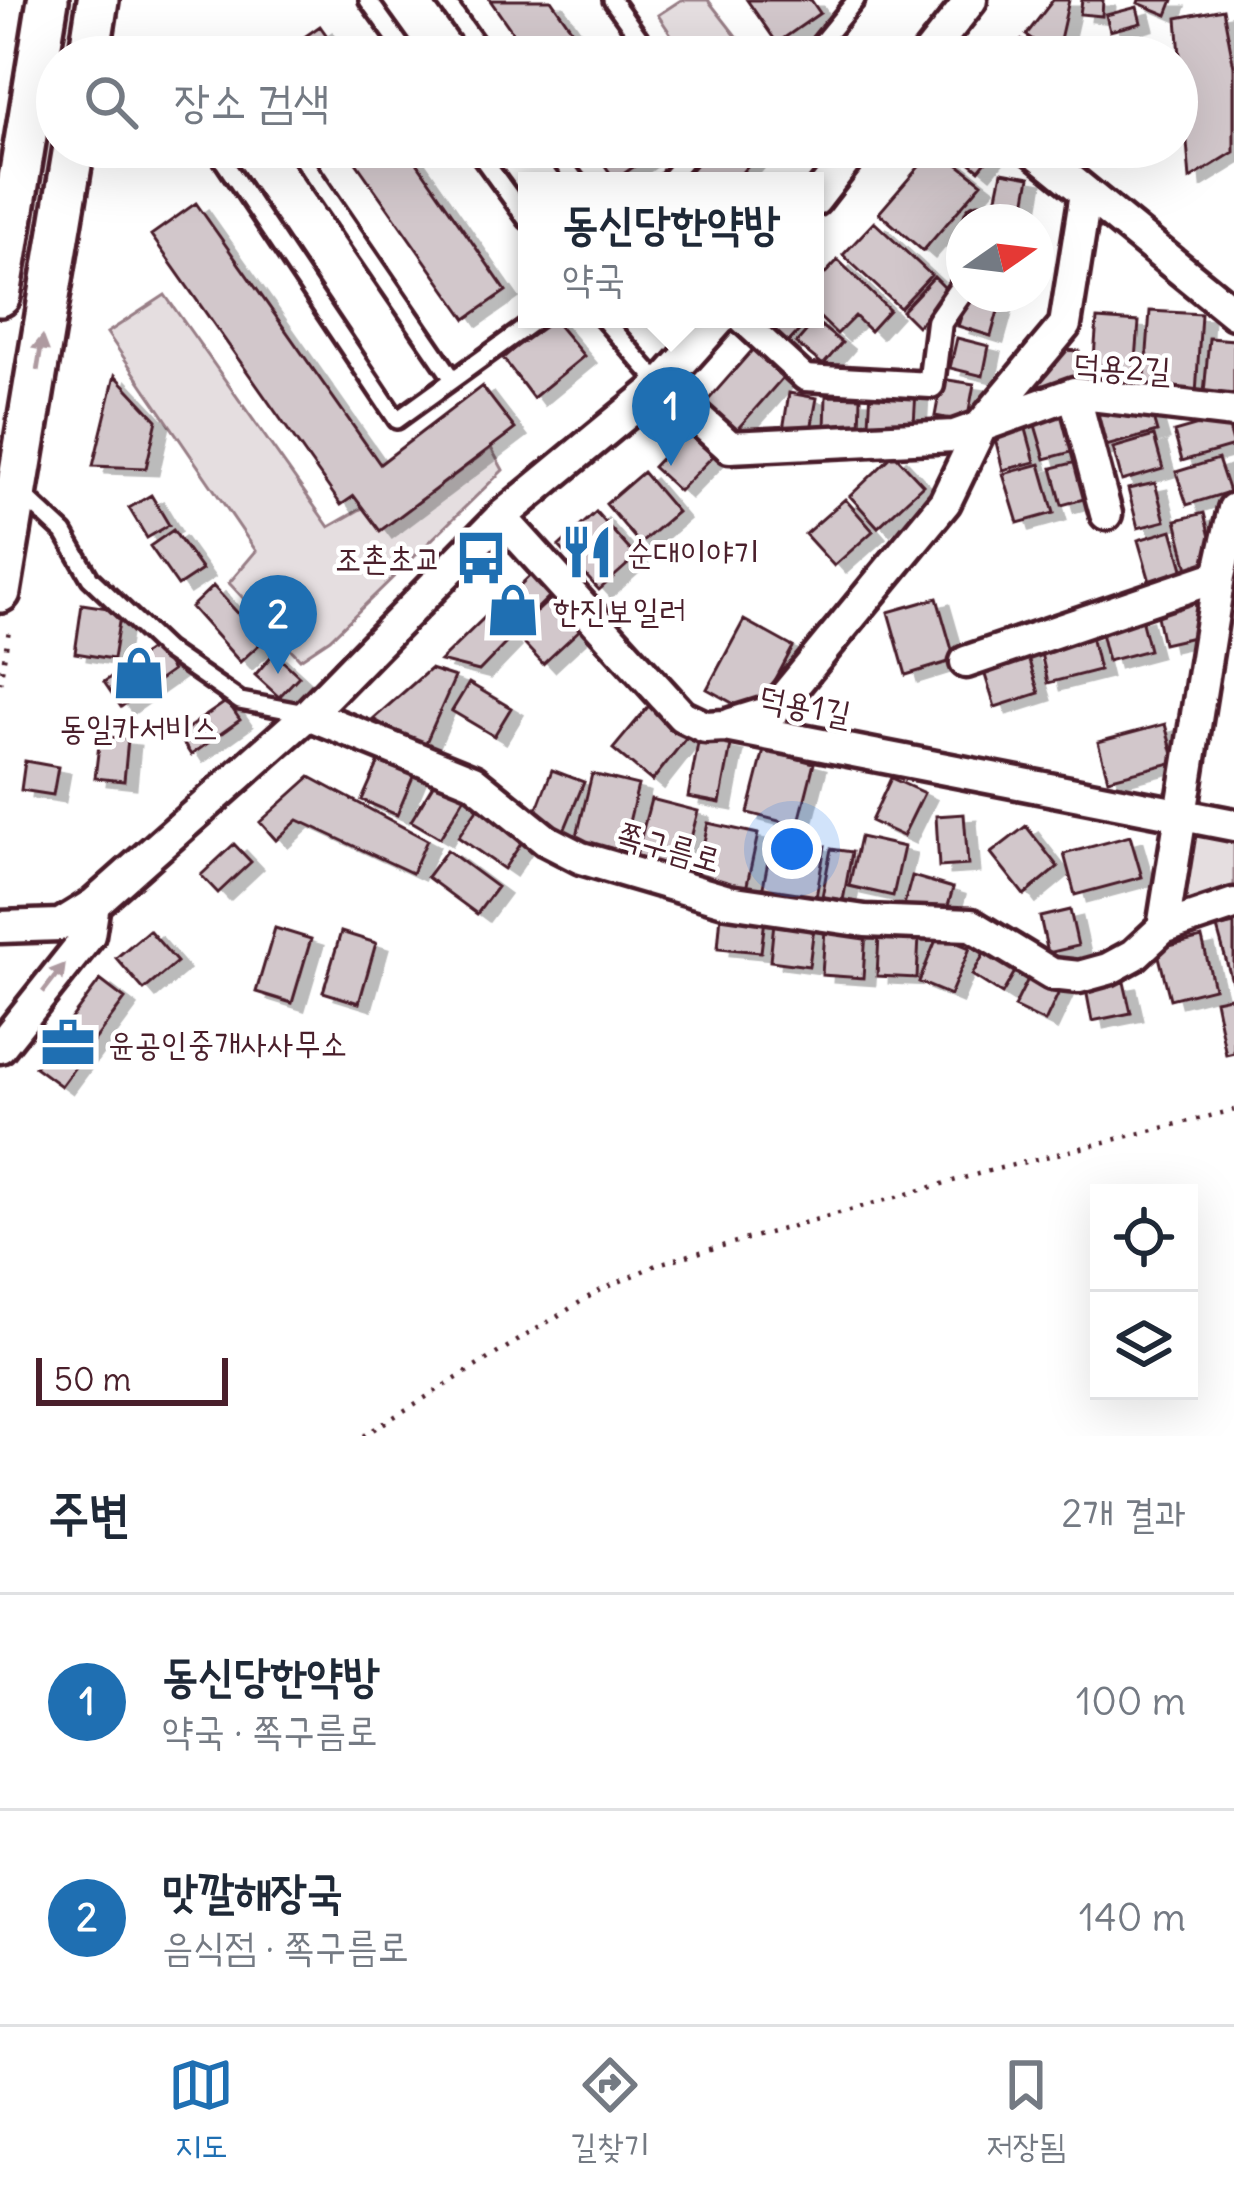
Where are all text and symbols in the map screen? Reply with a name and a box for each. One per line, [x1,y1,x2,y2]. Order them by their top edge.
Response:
search box [36,36,1198,168]
icon: search [78,69,144,135]
text: 장소 검색 [174,73,330,129]
popup [518,172,824,328]
text: 동신당한약방 [562,195,780,251]
north arrow [946,204,1054,312]
text: 약국 [562,254,625,303]
one-way arrow [31,334,50,371]
street label: 덕용2길 [1072,343,1172,391]
pin: 1 [632,367,710,466]
restaurant icon: 순대이야기 [558,523,616,581]
bus stop icon: 조촌초교 [452,529,510,587]
place label: 순대이야기 [627,531,760,573]
place label: 조촌초교 [335,537,441,579]
pin: 2 [239,575,317,674]
shop icon: 한진보일러 [484,581,542,639]
place label: 한진보일러 [553,589,686,631]
shop icon: 동일카서비스 [110,644,168,702]
street label: 덕용1길 [755,676,855,734]
place label: 동일카서비스 [59,706,219,748]
street label: 쪽구름로 [612,811,726,881]
your location [762,819,822,879]
one-way arrow [41,963,66,994]
office icon: 윤공인중개사사무소 [39,1014,97,1072]
place label: 윤공인중개사사무소 [108,1022,347,1064]
map controls [1090,1184,1198,1400]
button: locate [1090,1184,1198,1292]
button: layers [1090,1292,1198,1400]
scale bar [36,1352,228,1405]
text: 50 m [54,1358,131,1400]
text: 주변 [48,1481,130,1545]
text: 2개 결과 [1061,1489,1186,1538]
text: 동신당한약방 [162,1647,379,1703]
text: 1 [79,1677,95,1726]
text: 100 m [1076,1677,1186,1726]
text: 약국 · 쪽구름로 [162,1706,378,1755]
text: 맛깔해장국 [162,1863,343,1919]
text: 2 [76,1893,98,1942]
text: 140 m [1079,1893,1186,1942]
text: 음식점 · 쪽구름로 [162,1922,409,1971]
tab: 지도 [168,2052,234,2168]
tab: 길찾기 [570,2052,650,2168]
tab: 저장됨 [986,2052,1066,2168]

